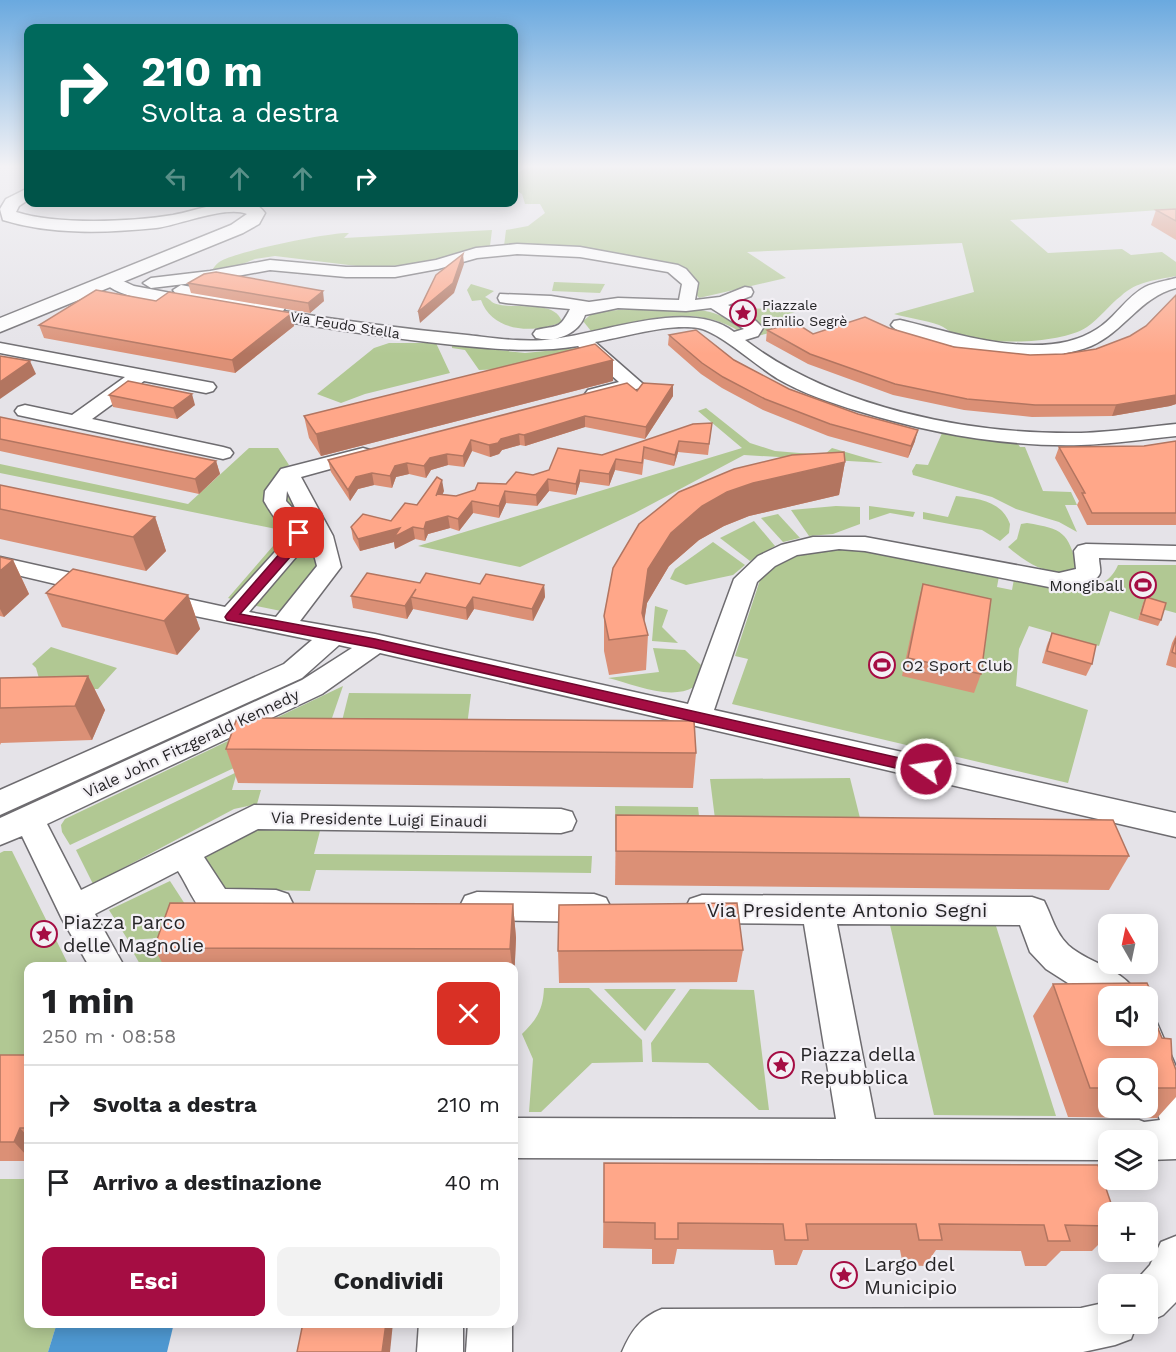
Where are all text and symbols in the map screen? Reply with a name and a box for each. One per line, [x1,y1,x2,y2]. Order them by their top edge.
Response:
text: 210 m [141,47,263,96]
icon: right [42,48,120,126]
text: Svolta a destra [141,97,339,129]
icon: left [160,162,193,195]
icon: ahead [223,162,256,195]
icon: ahead [286,162,319,195]
icon: right [349,162,382,195]
place label: Piazzale Emilio Segrè [762,297,847,329]
place icon: Piazzale Emilio Segrè [728,298,758,328]
street label: Via Feudo Stella [289,308,401,342]
pin [273,507,324,558]
icon: arrive [282,516,315,549]
sports icon: Mongiball [1128,570,1158,600]
place label: Mongiball [1049,576,1124,595]
sports icon: O2 Sport Club [867,650,897,680]
place label: O2 Sport Club [902,656,1013,675]
street label: Viale John Fitzgerald Kennedy [80,685,303,802]
position arrow [894,737,958,801]
street label: Via Presidente Luigi Einaudi [271,808,487,831]
street label: Via Presidente Antonio Segni [707,898,987,922]
place label: Piazza Parco delle Magnolie [63,910,204,957]
north arrow [1098,914,1158,974]
map controls [1098,914,1158,1334]
place icon: Piazza Parco delle Magnolie [29,919,59,949]
text: 1 min [42,980,134,1022]
button: close [437,982,500,1045]
button: sound [1098,986,1158,1046]
text: 250 m · 08:58 [42,1024,176,1048]
place label: Piazza della Repubblica [800,1042,916,1089]
place icon: Piazza della Repubblica [766,1050,796,1080]
button: search [1098,1058,1158,1118]
icon: right [42,1088,75,1121]
text: Svolta a destra [93,1092,257,1117]
text: 210 m [436,1092,500,1117]
button: layers [1098,1130,1158,1190]
icon: arrive [42,1166,75,1199]
text: Arrivo a destinazione [93,1170,322,1195]
text: 40 m [444,1170,500,1195]
button: + [1098,1202,1158,1262]
button: Esci [42,1247,265,1316]
button: Condividi [277,1247,500,1316]
place label: Largo del Municipio [864,1252,957,1299]
place icon: Largo del Municipio [829,1260,859,1290]
button: − [1098,1274,1158,1334]

